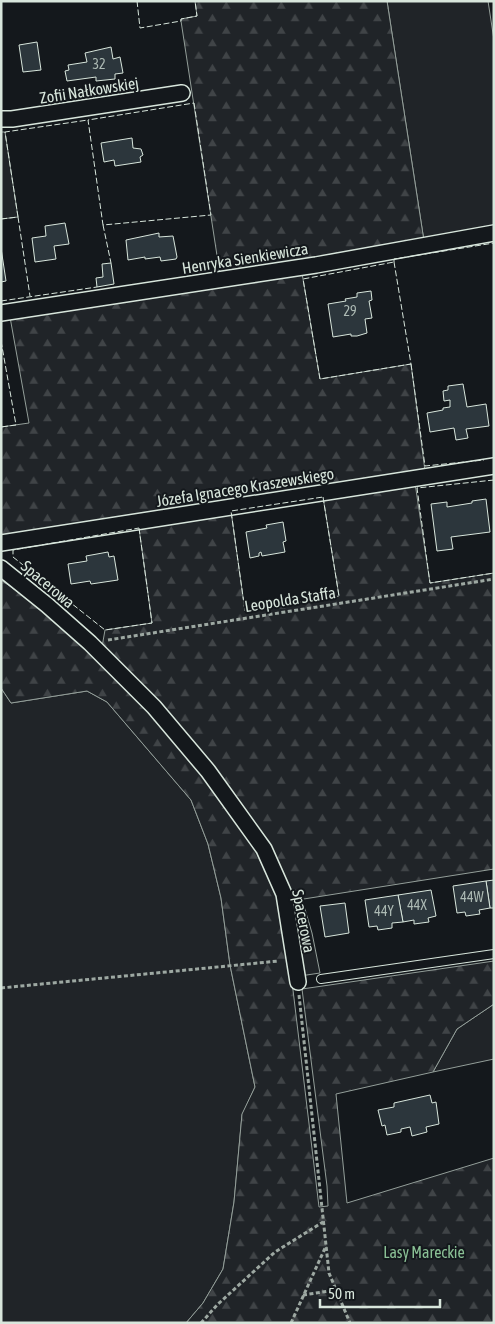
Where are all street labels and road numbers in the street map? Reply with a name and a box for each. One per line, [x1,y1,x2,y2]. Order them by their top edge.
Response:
street label: Zofii Nałkowskiej [38,73,140,108]
street label: Henryka Sienkiewicza [181,239,309,278]
street label: Józefa Ignacego Kraszewskiego [155,464,335,511]
street label: Spacerowa [17,557,78,612]
street label: Leopolda Staffa [243,583,337,616]
street label: Spacerowa [288,888,319,954]

